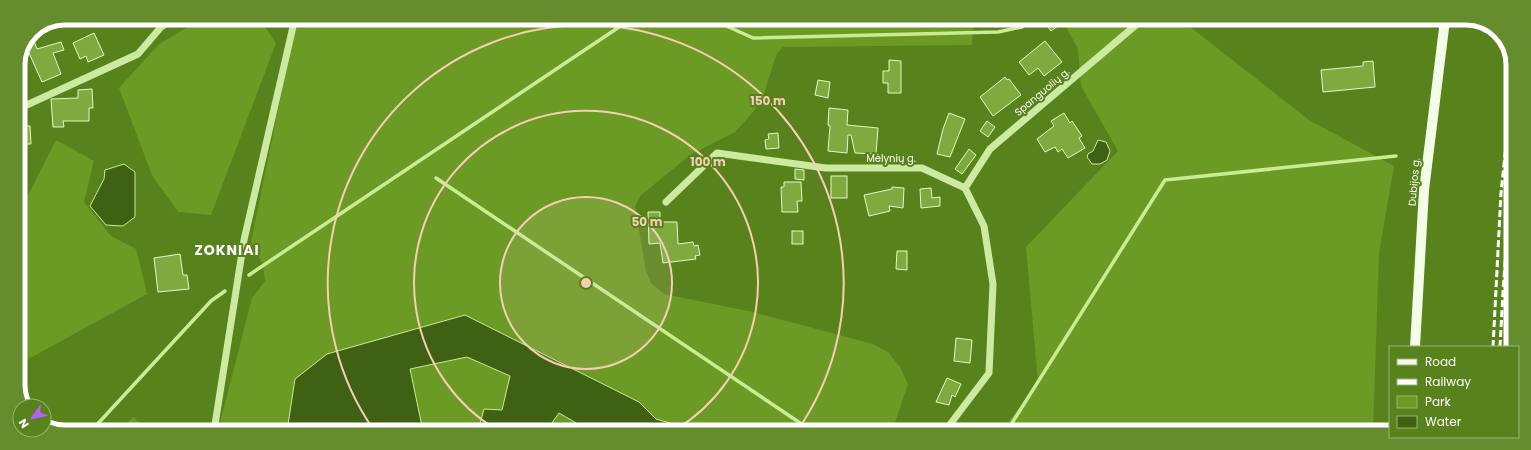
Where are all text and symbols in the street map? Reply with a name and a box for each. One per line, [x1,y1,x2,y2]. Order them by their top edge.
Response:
street label: Spanguolių g. [1011,64,1073,120]
text: 150 m [750,92,786,109]
street label: Mėlynių g. [866,151,916,166]
text: 100 m [690,153,726,170]
street label: Dubijos g. [1404,157,1424,207]
text: 50 m [632,213,663,230]
district label: ZOKNIAI [194,240,260,260]
centre of rings [579,276,593,290]
legend [1389,346,1519,438]
text: Road [1425,353,1456,370]
text: Railway [1425,373,1471,390]
text: Park [1425,393,1452,410]
north arrow [12,398,52,438]
text: Water [1425,413,1462,430]
text: N [15,416,33,431]

